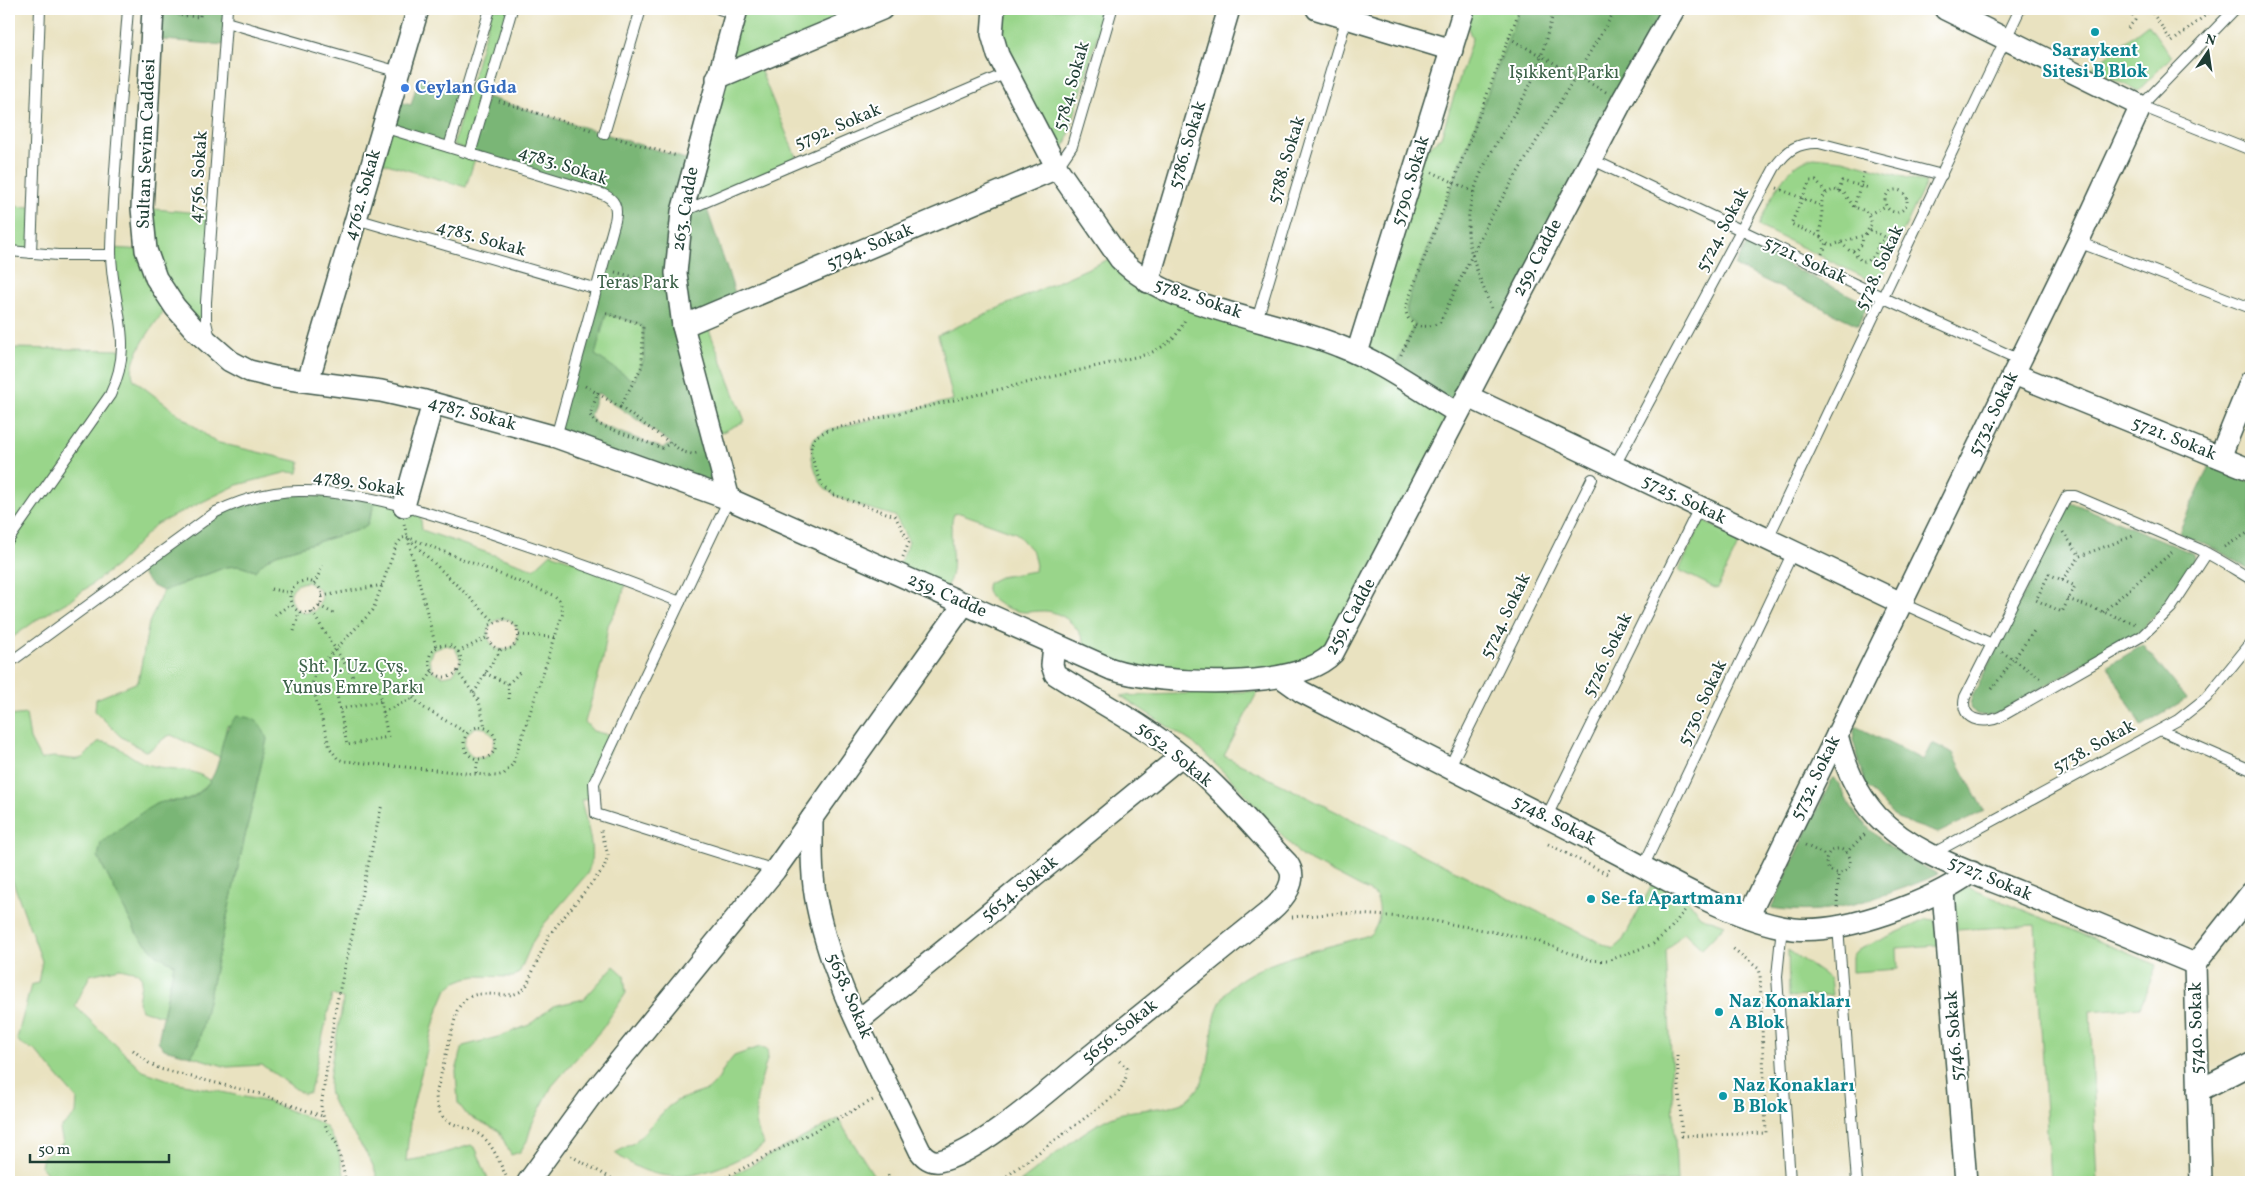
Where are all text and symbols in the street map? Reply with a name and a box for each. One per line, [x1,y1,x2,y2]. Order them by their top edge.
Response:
marker: Saraykent Sitesi B Blok [2089,26,2101,38]
north arrow [2182,28,2232,78]
text: N [2203,30,2218,51]
street label: 5784. Sokak [1047,38,1097,134]
place label: Saraykent Sitesi B Blok [2042,39,2148,85]
street label: Sultan Sevim Caddesi [132,58,162,230]
park label: Işıkkent Parkı [1509,61,1619,86]
place label: Ceylan Gıda [415,76,517,101]
marker: Ceylan Gıda [399,82,411,94]
street label: 5792. Sokak [791,97,885,156]
street label: 5786. Sokak [1163,98,1213,192]
street label: 5788. Sokak [1262,113,1312,207]
street label: 4756. Sokak [183,130,215,224]
street label: 5790. Sokak [1385,132,1437,229]
street label: 4783. Sokak [515,140,611,192]
street label: 4762. Sokak [338,146,388,244]
street label: 263. Cadde [666,165,706,253]
street label: 5724. Sokak [1690,183,1756,277]
street label: 4785. Sokak [433,214,529,264]
street label: 259. Cadde [1507,215,1569,301]
street label: 5794. Sokak [822,217,918,277]
street label: 5728. Sokak [1849,221,1911,315]
street label: 5721. Sokak [1759,231,1851,291]
park label: Teras Park [597,271,679,296]
street label: 5782. Sokak [1151,272,1245,326]
street label: 5732. Sokak [1963,367,2025,461]
street label: 4787. Sokak [425,390,519,438]
street label: 5721. Sokak [2128,411,2220,467]
street label: 4789. Sokak [311,464,407,504]
street label: 5725. Sokak [1638,469,1731,531]
street label: 259. Cadde [903,567,991,625]
street label: 5724. Sokak [1474,569,1538,663]
street label: 259. Cadde [1320,574,1382,660]
street label: 5726. Sokak [1577,608,1639,702]
park label: Şht. J. Uz. Çvş. Yunus Emre Parkı [282,655,424,701]
street label: 5730. Sokak [1672,656,1734,750]
street label: 5738. Sokak [2048,714,2140,780]
street label: 5652. Sokak [1130,716,1218,794]
street label: 5732. Sokak [1785,731,1847,825]
street label: 5748. Sokak [1508,789,1600,853]
street label: 5654. Sokak [976,850,1064,928]
street label: 5727. Sokak [1944,850,2036,908]
place label: Se-fa Apartmanı [1601,887,1742,912]
marker: Se-fa Apartmanı [1585,893,1597,905]
street label: 5658. Sokak [820,949,878,1043]
street label: 5740. Sokak [2184,981,2210,1074]
place label: Naz Konakları A Blok [1729,990,1851,1036]
street label: 5746. Sokak [1939,990,1971,1082]
street label: 5656. Sokak [1077,993,1163,1070]
marker: Naz Konakları A Blok [1713,1006,1725,1018]
place label: Naz Konakları B Blok [1733,1074,1855,1120]
marker: Naz Konakları B Blok [1717,1090,1729,1102]
scale bar [30,1131,169,1163]
text: 50 m [38,1140,70,1161]

